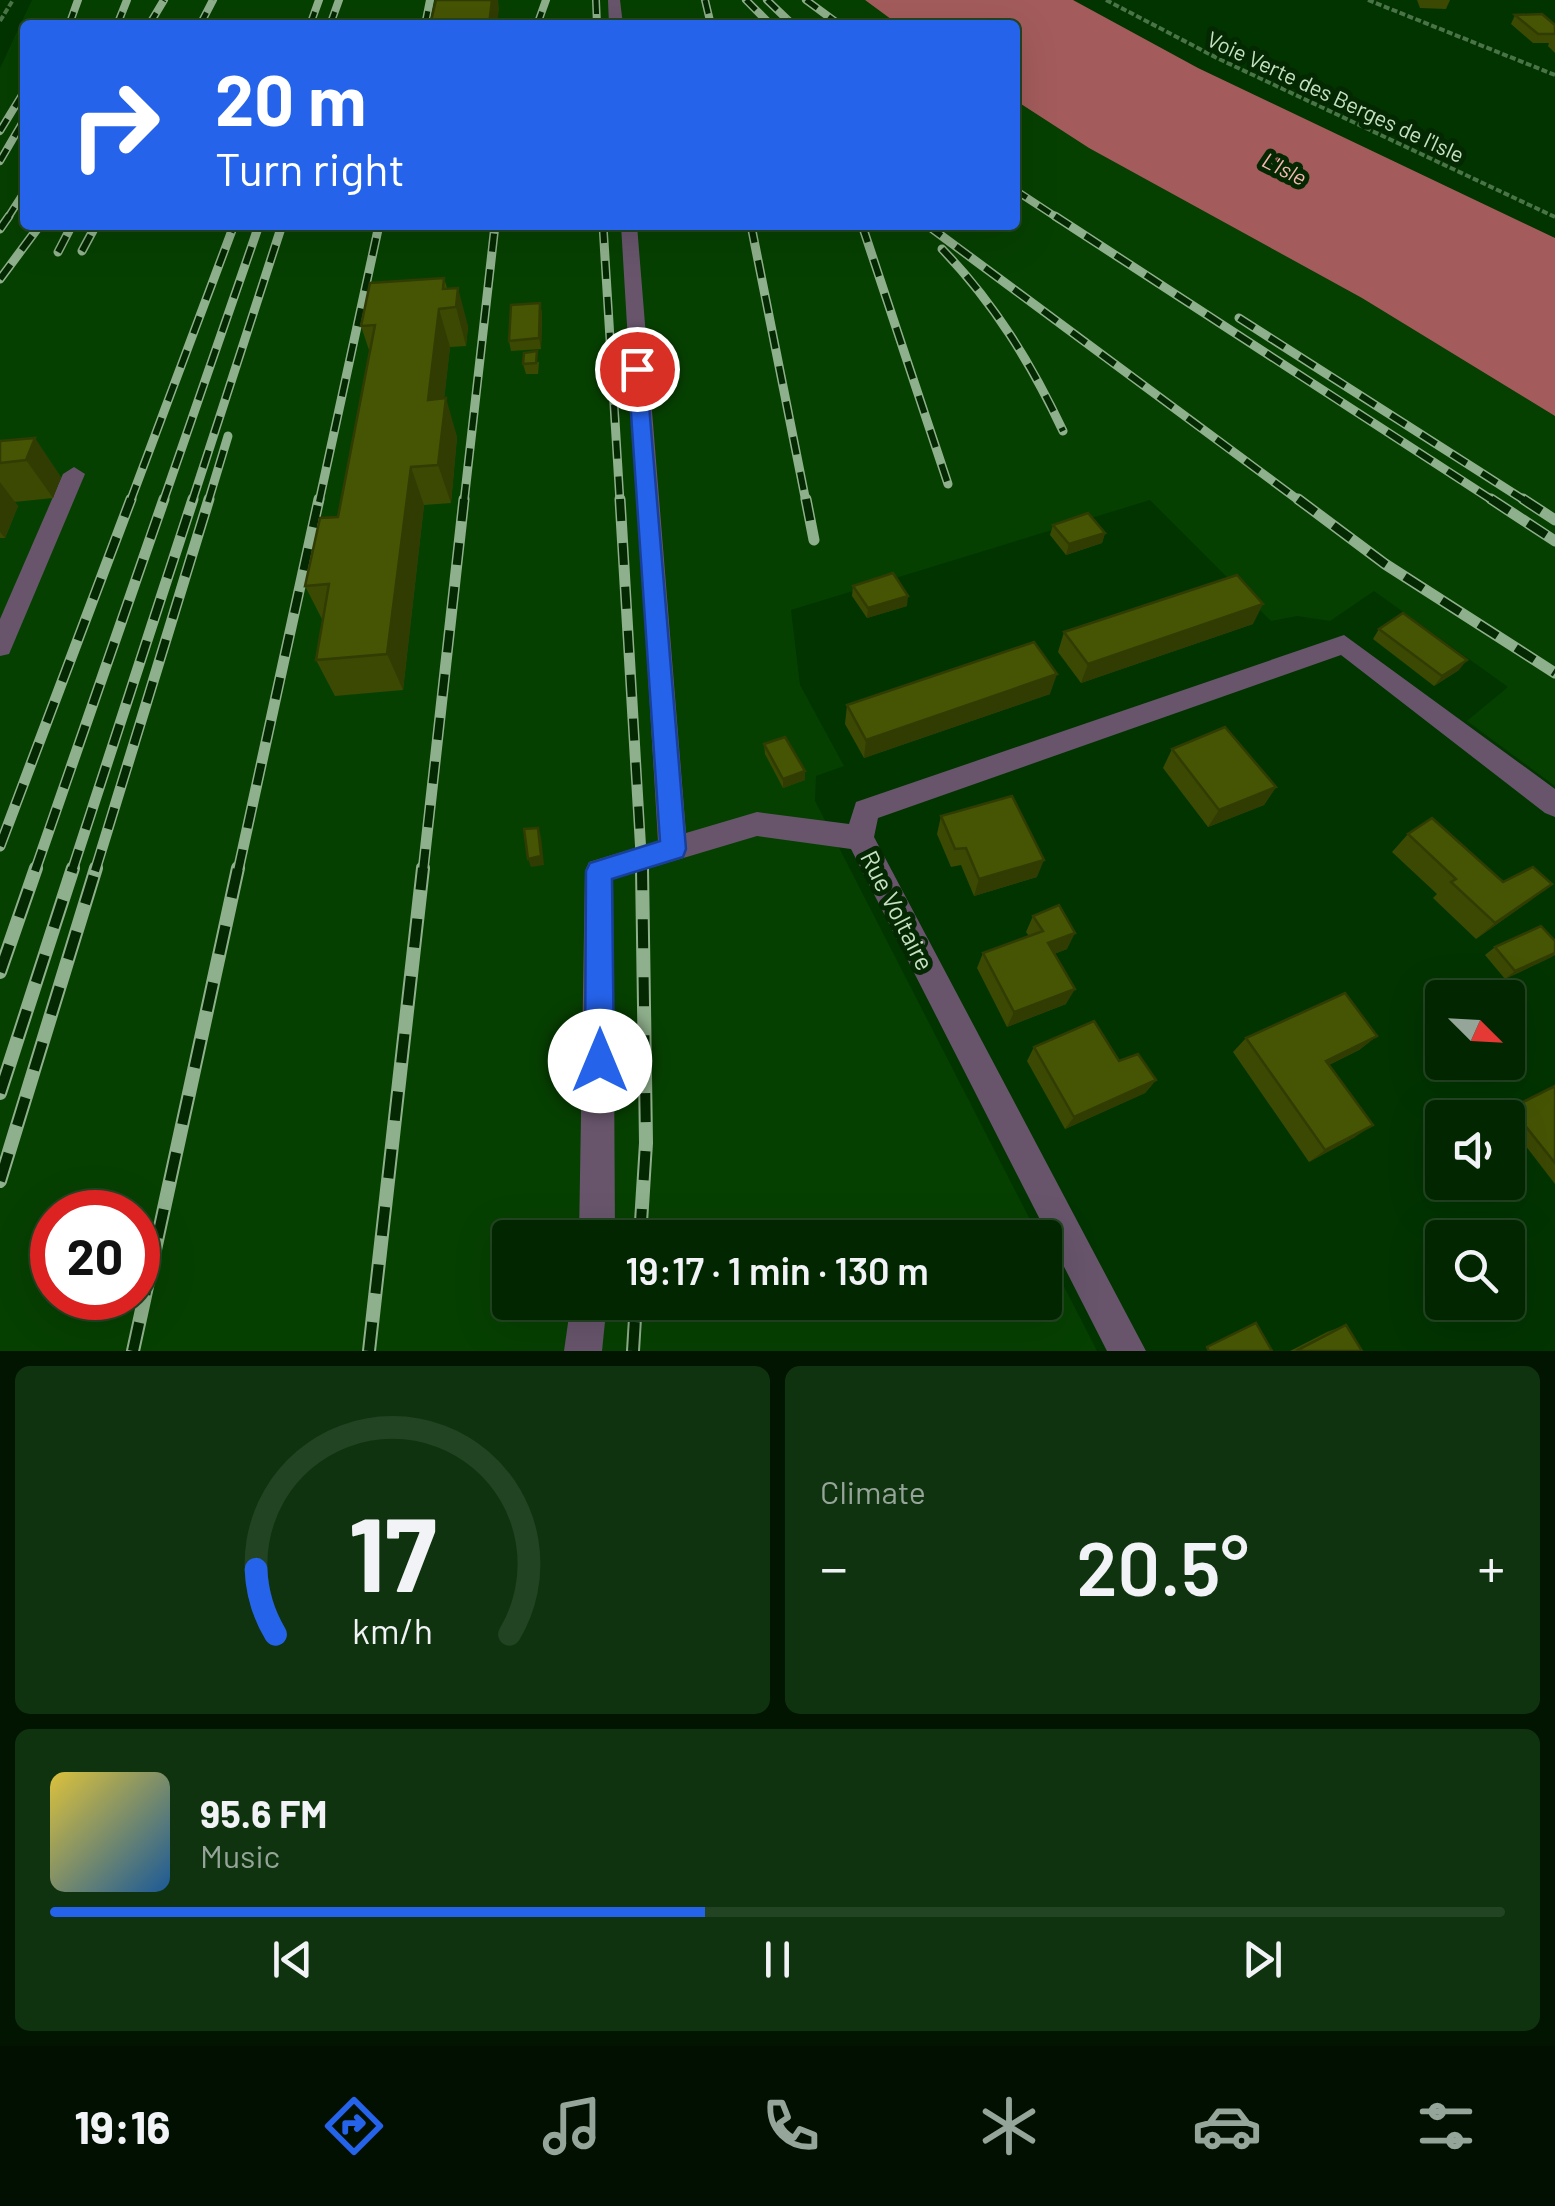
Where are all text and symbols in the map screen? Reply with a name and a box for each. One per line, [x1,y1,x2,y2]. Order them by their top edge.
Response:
street label: Voie Verte des Berges de l'Isle [1203,25,1469,167]
text: 20 m [215,56,367,140]
icon: right [50,60,180,190]
text: Turn right [215,141,405,195]
water label: L'Isle [1259,146,1311,190]
pin [595,327,680,412]
icon: arrive [610,342,665,397]
street label: Rue Voltaire [855,845,941,975]
north arrow [1425,980,1525,1080]
map controls [1425,980,1525,1320]
position arrow [548,1009,652,1113]
button: sound [1425,1100,1525,1200]
speed limit sign: 20 [30,1190,160,1320]
button: search [1425,1220,1525,1320]
text: 19:17 · 1 min · 130 m [625,1247,929,1293]
text: Climate [820,1472,926,1510]
text: 17 [348,1488,437,1613]
text: 20.5° [1076,1521,1249,1611]
text: − [820,1533,848,1599]
text: + [1477,1533,1505,1599]
text: km/h [352,1608,433,1651]
text: 95.6 FM [200,1790,327,1836]
text: Music [200,1836,280,1874]
icon: previous [265,1932,320,1987]
icon: pause [750,1932,805,1987]
icon: next [1235,1932,1290,1987]
icon: directions [319,2091,389,2161]
icon: music [537,2091,607,2161]
icon: phone [756,2091,826,2161]
icon: climate [974,2091,1044,2161]
icon: car [1192,2091,1262,2161]
icon: filters [1411,2091,1481,2161]
text: 19:16 [74,2099,171,2153]

